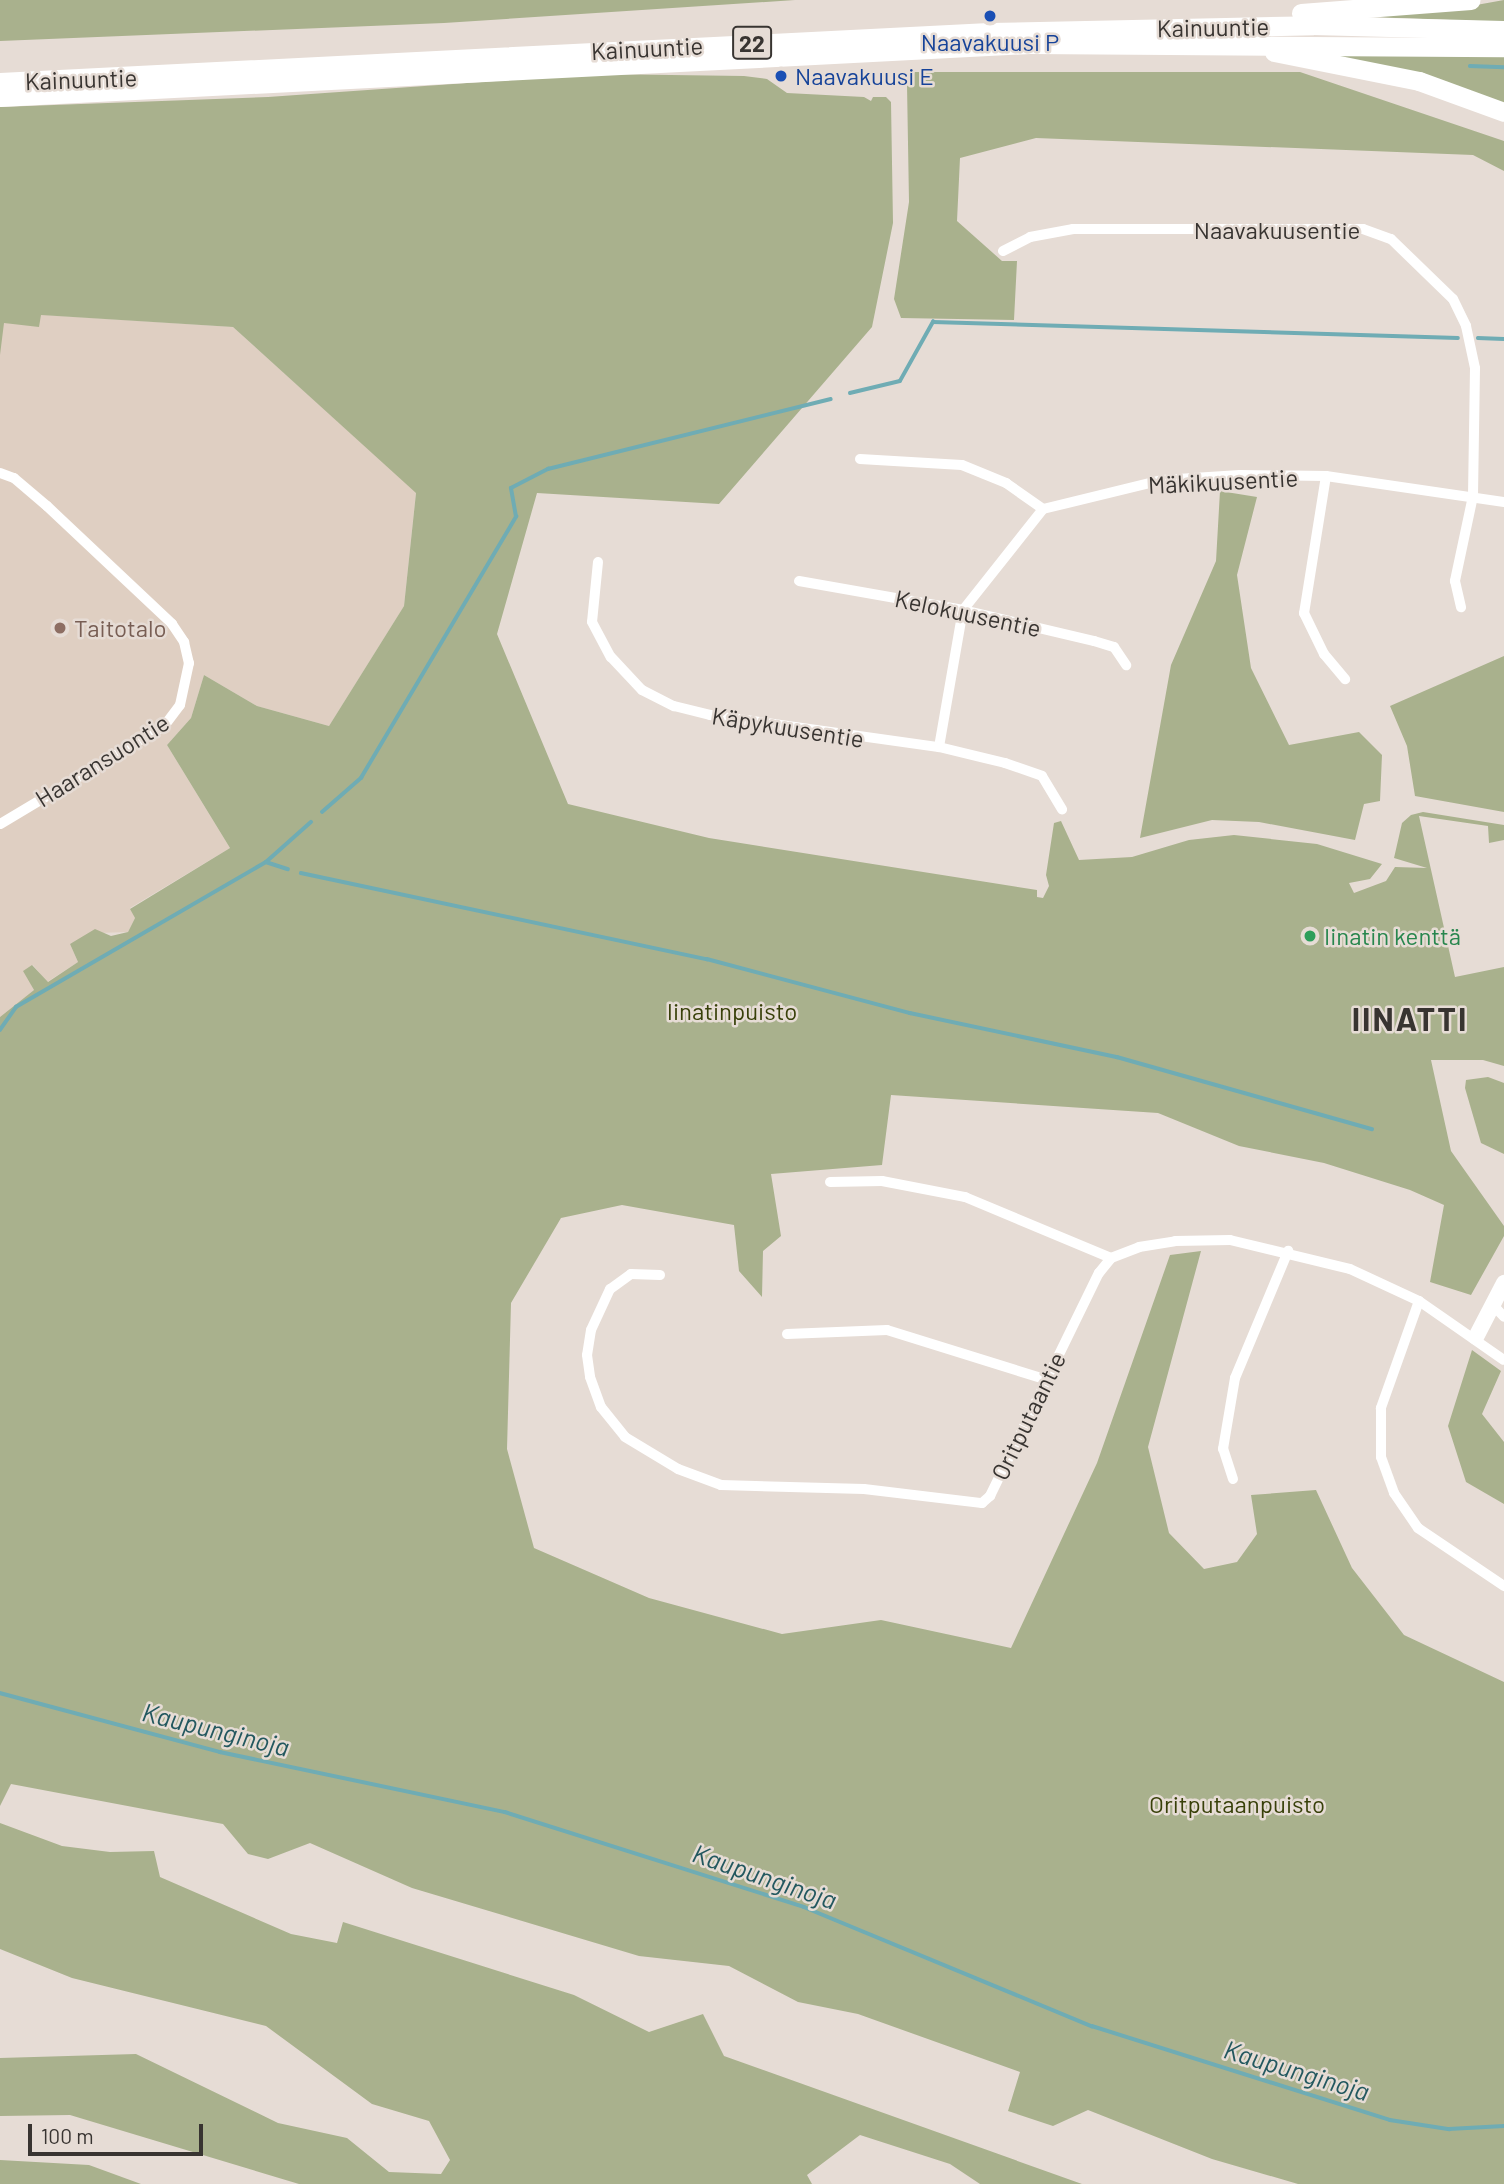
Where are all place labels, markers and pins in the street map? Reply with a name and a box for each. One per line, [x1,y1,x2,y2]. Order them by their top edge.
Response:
marker: Naavakuusi P [982,8,998,24]
place label: Naavakuusi P [921,28,1059,56]
place label: Naavakuusi E [795,62,934,90]
marker: Naavakuusi E [773,68,789,84]
place label: Taitotalo [74,614,167,642]
marker: Taitotalo [52,620,68,636]
place label: Iinatin kenttä [1324,922,1461,950]
marker: Iinatin kenttä [1302,928,1318,944]

